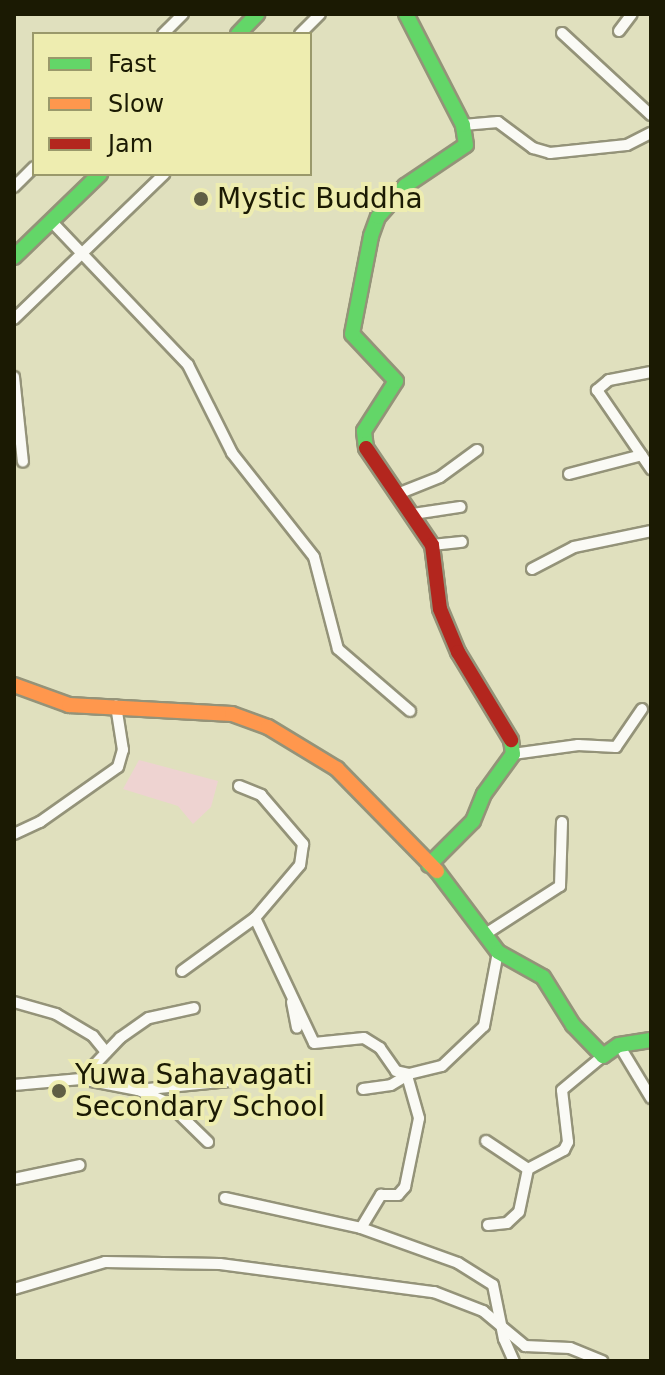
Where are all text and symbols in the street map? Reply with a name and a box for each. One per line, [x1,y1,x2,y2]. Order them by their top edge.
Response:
legend [32,32,312,176]
text: Fast [108,50,156,78]
text: Slow [108,90,164,118]
text: Jam [108,130,153,158]
place label: Mystic Buddha [217,182,423,216]
marker: Mystic Buddha [192,190,210,208]
place label: Yuwa Sahavagati Secondary School [75,1058,325,1124]
marker: Yuwa Sahavagati Secondary School [50,1082,68,1100]

